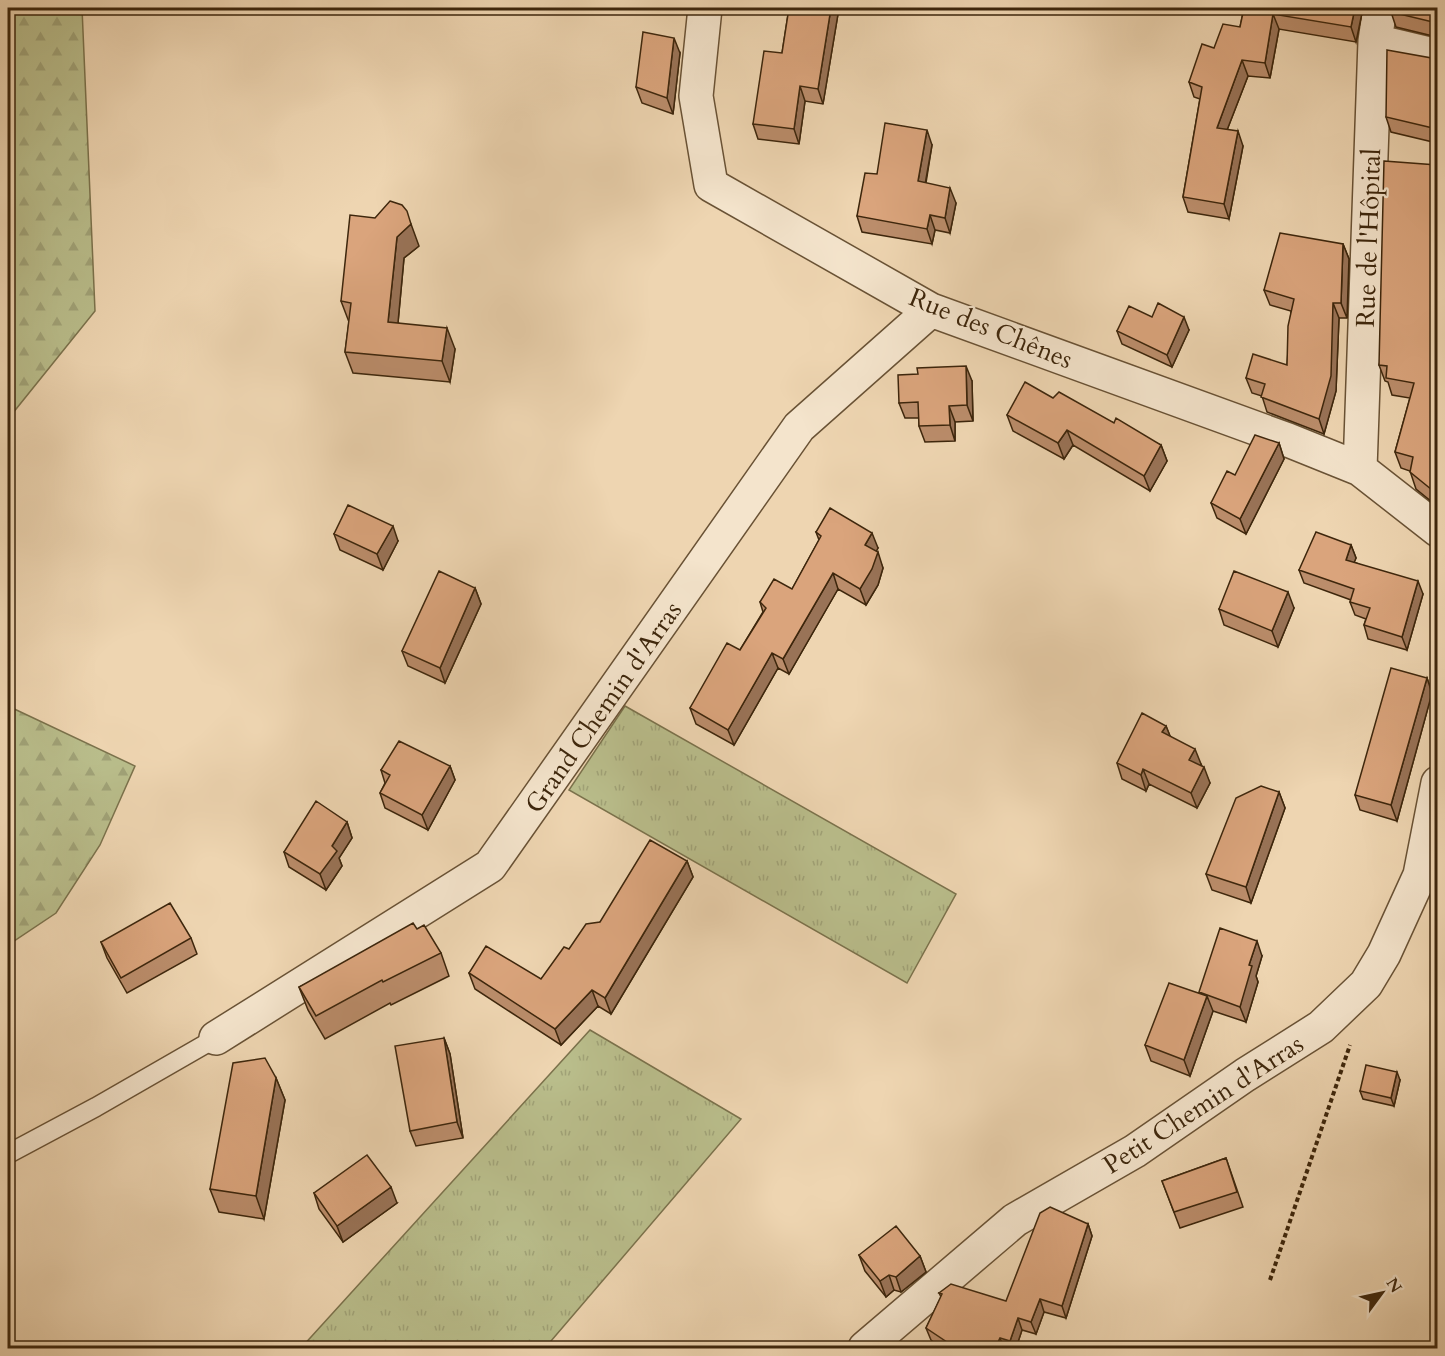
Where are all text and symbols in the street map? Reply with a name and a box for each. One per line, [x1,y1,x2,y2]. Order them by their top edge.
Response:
street label: Rue de l'Hôpital [1348,147,1389,328]
street label: Rue des Chênes [904,280,1078,377]
street label: Grand Chemin d'Arras [517,594,690,820]
street label: Petit Chemin d'Arras [1096,1027,1310,1182]
north arrow [1352,1263,1412,1323]
text: N [1381,1274,1407,1297]

